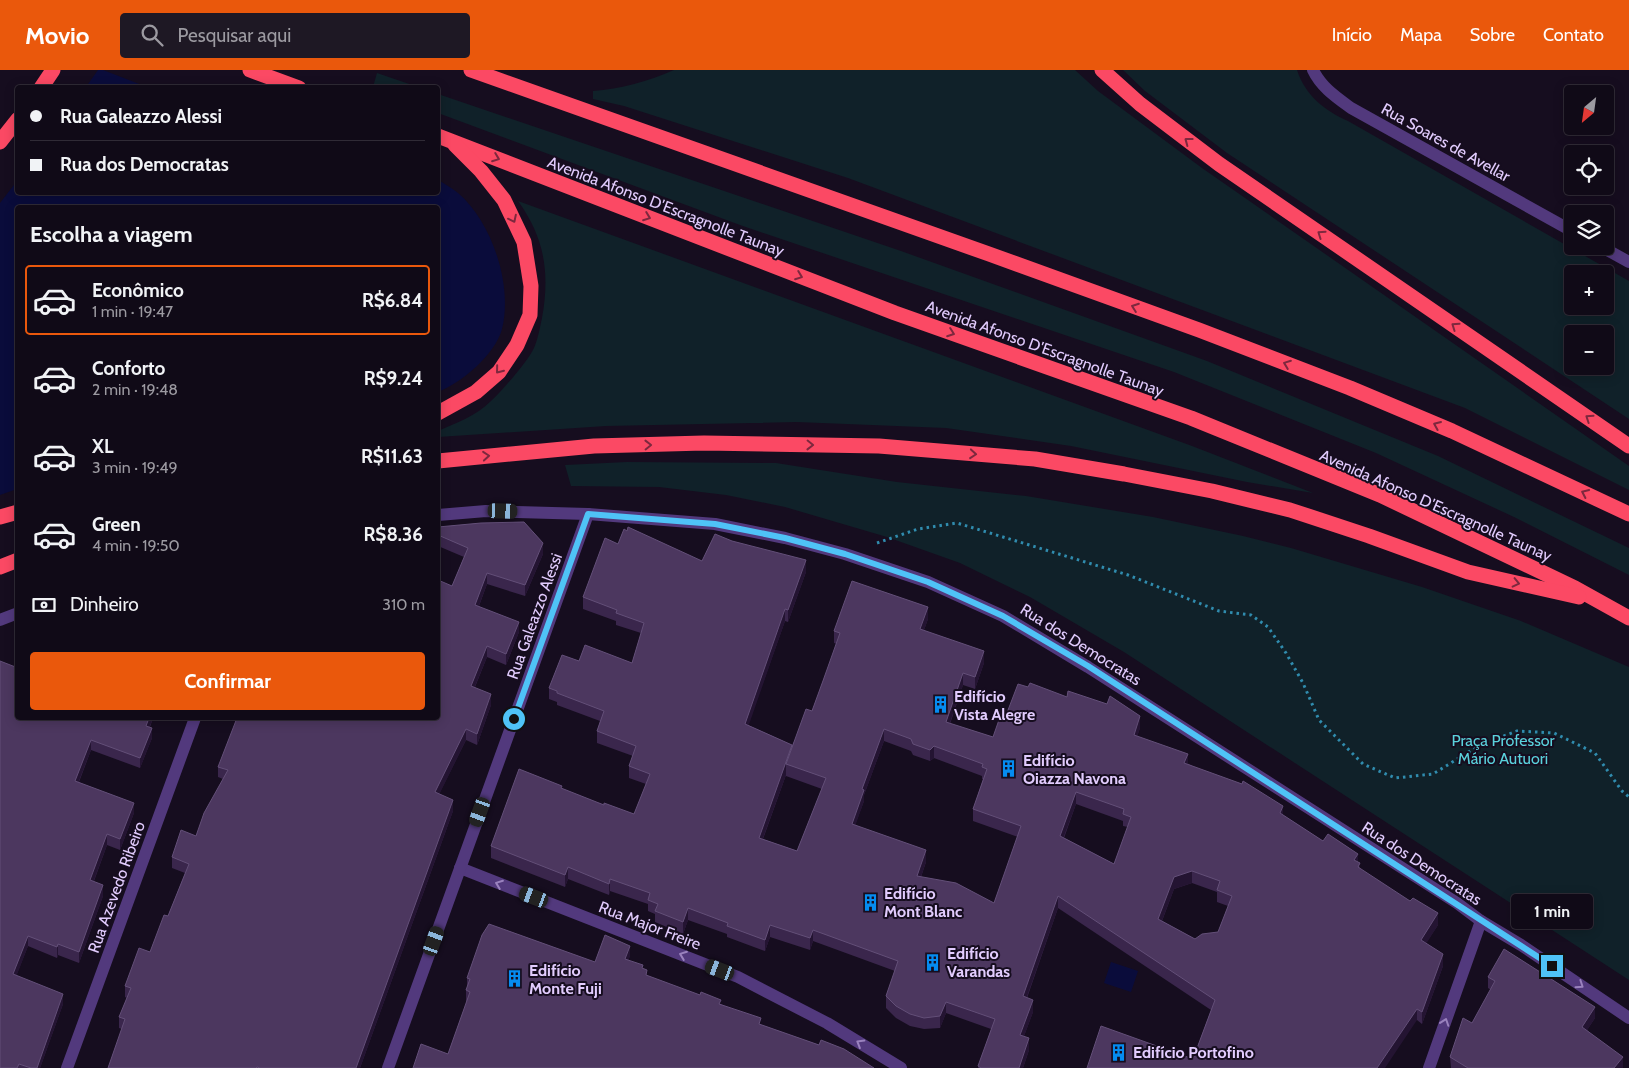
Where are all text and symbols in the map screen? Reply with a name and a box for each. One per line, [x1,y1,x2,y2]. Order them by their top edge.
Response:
search box [120,13,470,58]
text: Movio [25,21,90,50]
icon: search [138,21,166,49]
text: Pesquisar aqui [178,24,291,47]
text: Início [1332,24,1372,46]
text: Mapa [1400,24,1442,46]
text: Sobre [1470,24,1515,46]
text: Contato [1543,24,1604,46]
north arrow [1564,85,1614,135]
map controls [1564,85,1614,375]
street label: Rua Soares de Avellar [1378,99,1514,186]
text: Rua Galeazzo Alessi [60,105,222,128]
one-way arrow [1185,138,1194,146]
button: locate [1564,145,1614,195]
street label: Avenida Afonso D'Escragnolle Taunay [545,152,787,260]
text: Rua dos Democratas [60,153,229,176]
one-way arrow [491,153,499,163]
button: layers [1564,205,1614,255]
one-way arrow [642,211,651,221]
one-way arrow [507,214,517,223]
text: Escolha a viagem [30,221,193,248]
one-way arrow [1317,231,1327,240]
button: + [1564,265,1614,315]
one-way arrow [794,270,802,280]
icon: car [32,278,77,323]
text: Econômico [92,279,184,302]
text: R$6.84 [362,289,423,312]
street label: Avenida Afonso D'Escragnolle Taunay [923,296,1166,400]
text: 1 min · 19:47 [92,302,173,321]
one-way arrow [1131,303,1140,313]
one-way arrow [1451,323,1461,332]
button: − [1564,325,1614,375]
one-way arrow [946,327,955,337]
icon: car [32,356,77,401]
text: Conforto [92,357,165,380]
one-way arrow [1283,360,1292,370]
one-way arrow [497,364,505,373]
text: R$9.24 [364,367,423,390]
text: 2 min · 19:48 [92,380,178,399]
one-way arrow [1585,415,1595,424]
one-way arrow [1434,421,1442,431]
icon: car [32,434,77,479]
text: XL [92,435,113,458]
one-way arrow [644,439,652,450]
one-way arrow [807,440,815,450]
text: R$11.63 [361,445,423,468]
street label: Avenida Afonso D'Escragnolle Taunay [1317,446,1555,565]
one-way arrow [969,448,977,459]
one-way arrow [482,450,490,461]
text: 3 min · 19:49 [92,458,178,477]
one-way arrow [1581,488,1590,499]
car [487,503,518,519]
icon: car [32,512,77,557]
text: Green [92,513,141,536]
text: R$8.36 [363,523,423,546]
text: 4 min · 19:50 [92,536,180,555]
street label: Rua Galeazzo Alessi [503,551,566,682]
one-way arrow [1511,577,1520,587]
icon: cash [30,591,58,619]
text: Dinheiro [70,593,139,616]
text: 310 m [382,595,425,614]
street label: Rua dos Democratas [1017,600,1145,690]
button: Confirmar [30,652,425,710]
place label: Edifício Vista Alegre [954,687,1035,724]
building icon: Edifício Vista Alegre [930,695,950,715]
route start [503,708,525,730]
park label: Praça Professor Mário Autuori [1451,731,1556,768]
place label: Edifício Oiazza Navona [1023,751,1126,788]
building icon: Edifício Oiazza Navona [999,759,1019,779]
car [467,795,492,829]
street label: Rua dos Democratas [1358,818,1486,909]
street label: Rua Azevedo Ribeiro [84,819,149,956]
one-way arrow [495,879,504,890]
place label: Edifício Mont Blanc [884,884,962,921]
car [517,885,550,909]
building icon: Edifício Mont Blanc [860,892,880,912]
callout: 1 min [1511,894,1593,928]
street label: Rua Major Freire [596,897,703,954]
text: 1 min [1534,902,1570,921]
car [421,924,446,958]
place label: Edifício Varandas [947,944,1010,981]
one-way arrow [679,951,688,961]
building icon: Edifício Varandas [923,952,943,972]
route end [1541,955,1563,977]
car [703,958,736,982]
place label: Edifício Monte Fuji [529,961,602,998]
building icon: Edifício Monte Fuji [505,969,525,989]
one-way arrow [1575,979,1584,988]
one-way arrow [1439,1018,1449,1027]
one-way arrow [856,1039,865,1049]
building icon: Edifício Portofino [1109,1042,1129,1062]
place label: Edifício Portofino [1133,1043,1254,1062]

